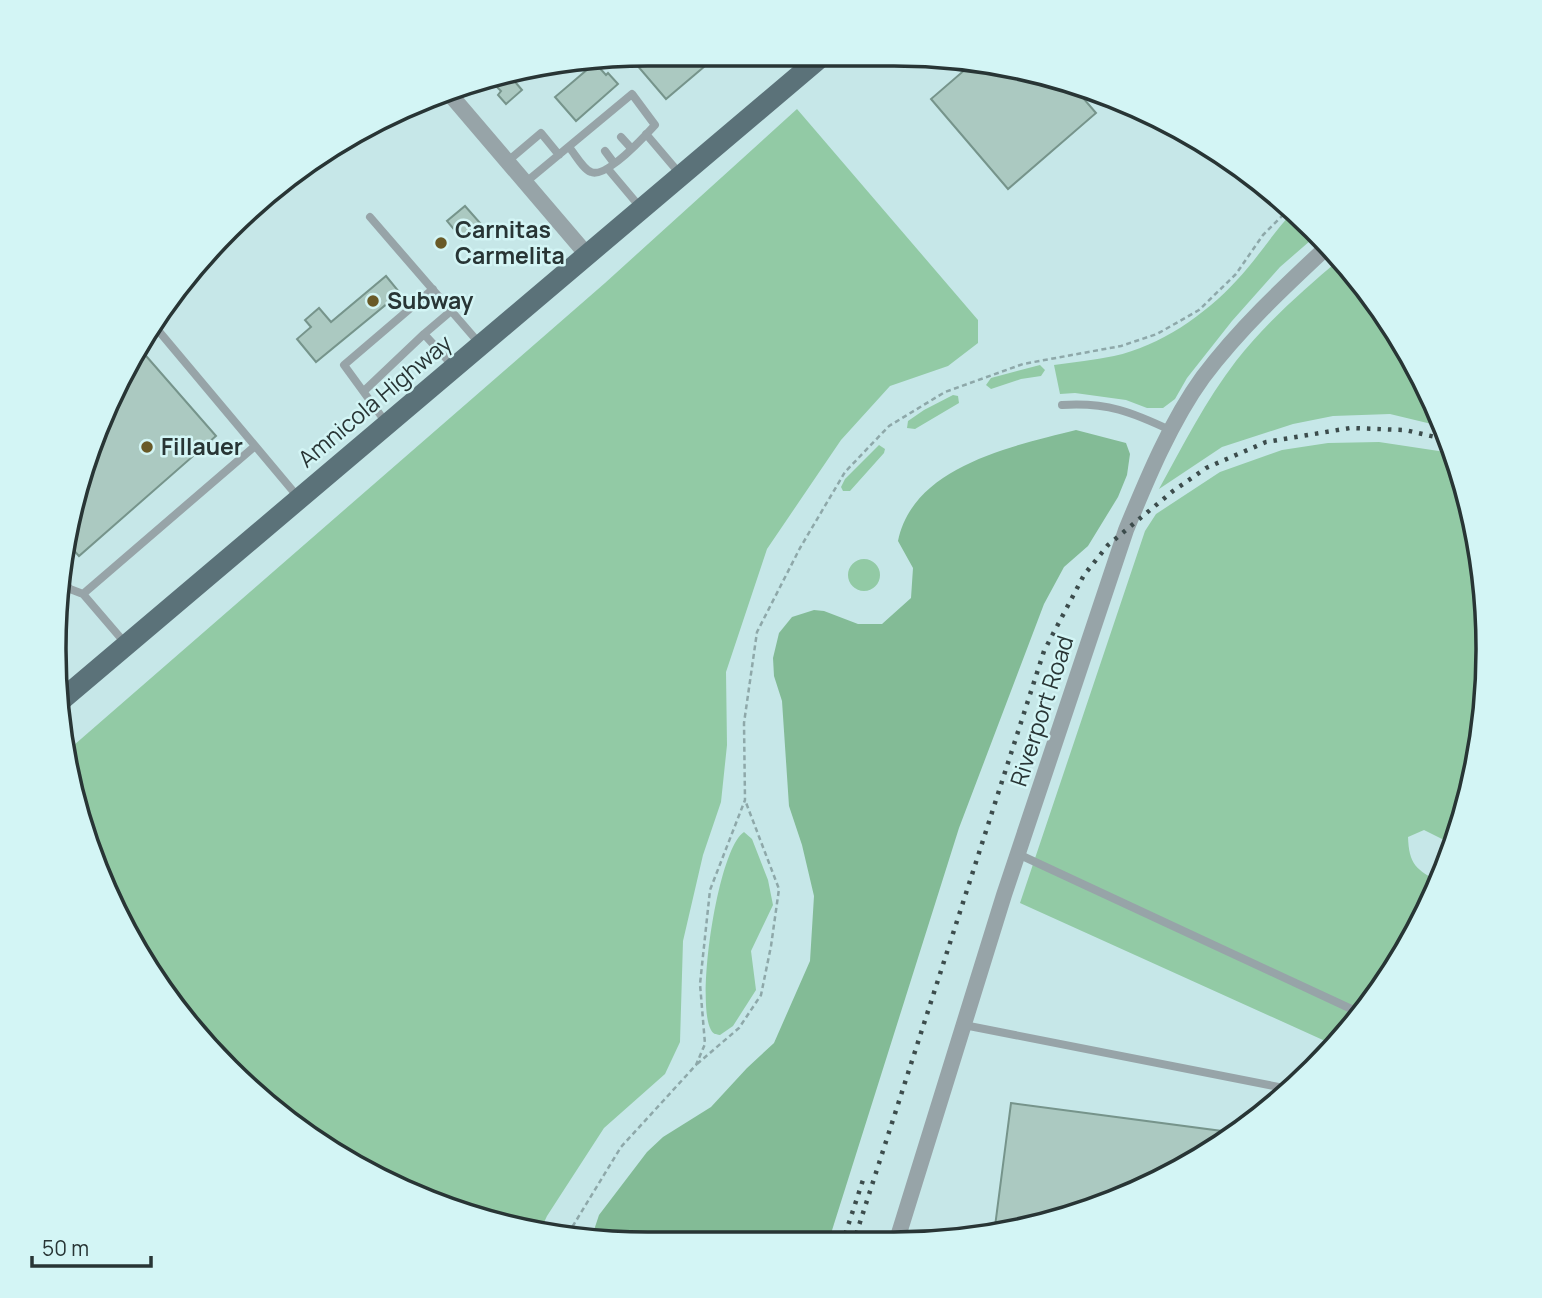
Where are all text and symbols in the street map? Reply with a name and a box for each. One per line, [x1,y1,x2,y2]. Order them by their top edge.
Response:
place label: Carnitas Carmelita [455,213,565,271]
marker: Carnitas Carmelita [433,235,449,251]
place label: Subway [387,284,474,316]
marker: Subway [365,293,381,309]
street label: Amnicola Highway [291,326,458,474]
place label: Fillauer [161,430,243,462]
marker: Fillauer [139,439,155,455]
street label: Riverport Road [1002,631,1080,790]
scale bar [32,1224,150,1268]
text: 50 m [42,1234,89,1262]

